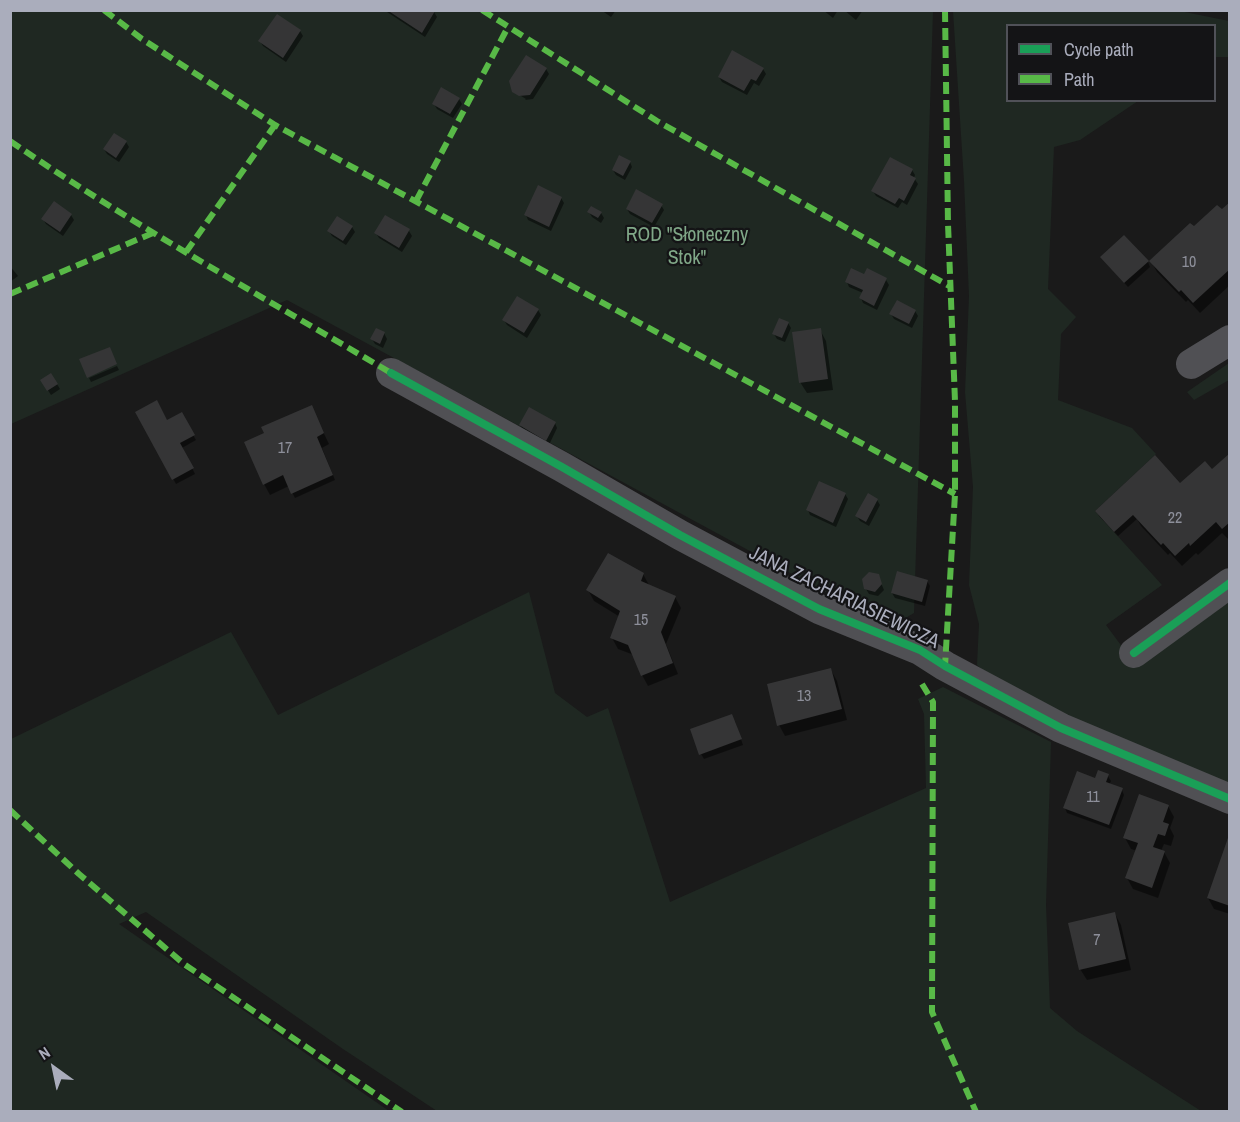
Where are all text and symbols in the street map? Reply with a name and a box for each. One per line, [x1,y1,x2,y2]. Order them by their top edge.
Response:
legend [1006,24,1216,102]
text: Cycle path [1064,37,1134,62]
text: Path [1064,67,1094,92]
park label: ROD "Słoneczny Stok" [626,224,748,271]
house number: 10 [1182,253,1196,273]
house number: 17 [278,439,292,459]
house number: 22 [1168,509,1182,529]
street label: JANA ZACHARIASIEWICZA [745,541,943,655]
house number: 15 [634,611,648,631]
house number: 13 [797,687,811,707]
house number: 11 [1086,788,1100,808]
house number: 7 [1093,931,1101,951]
north arrow [24,1038,84,1098]
text: N [34,1041,54,1065]

